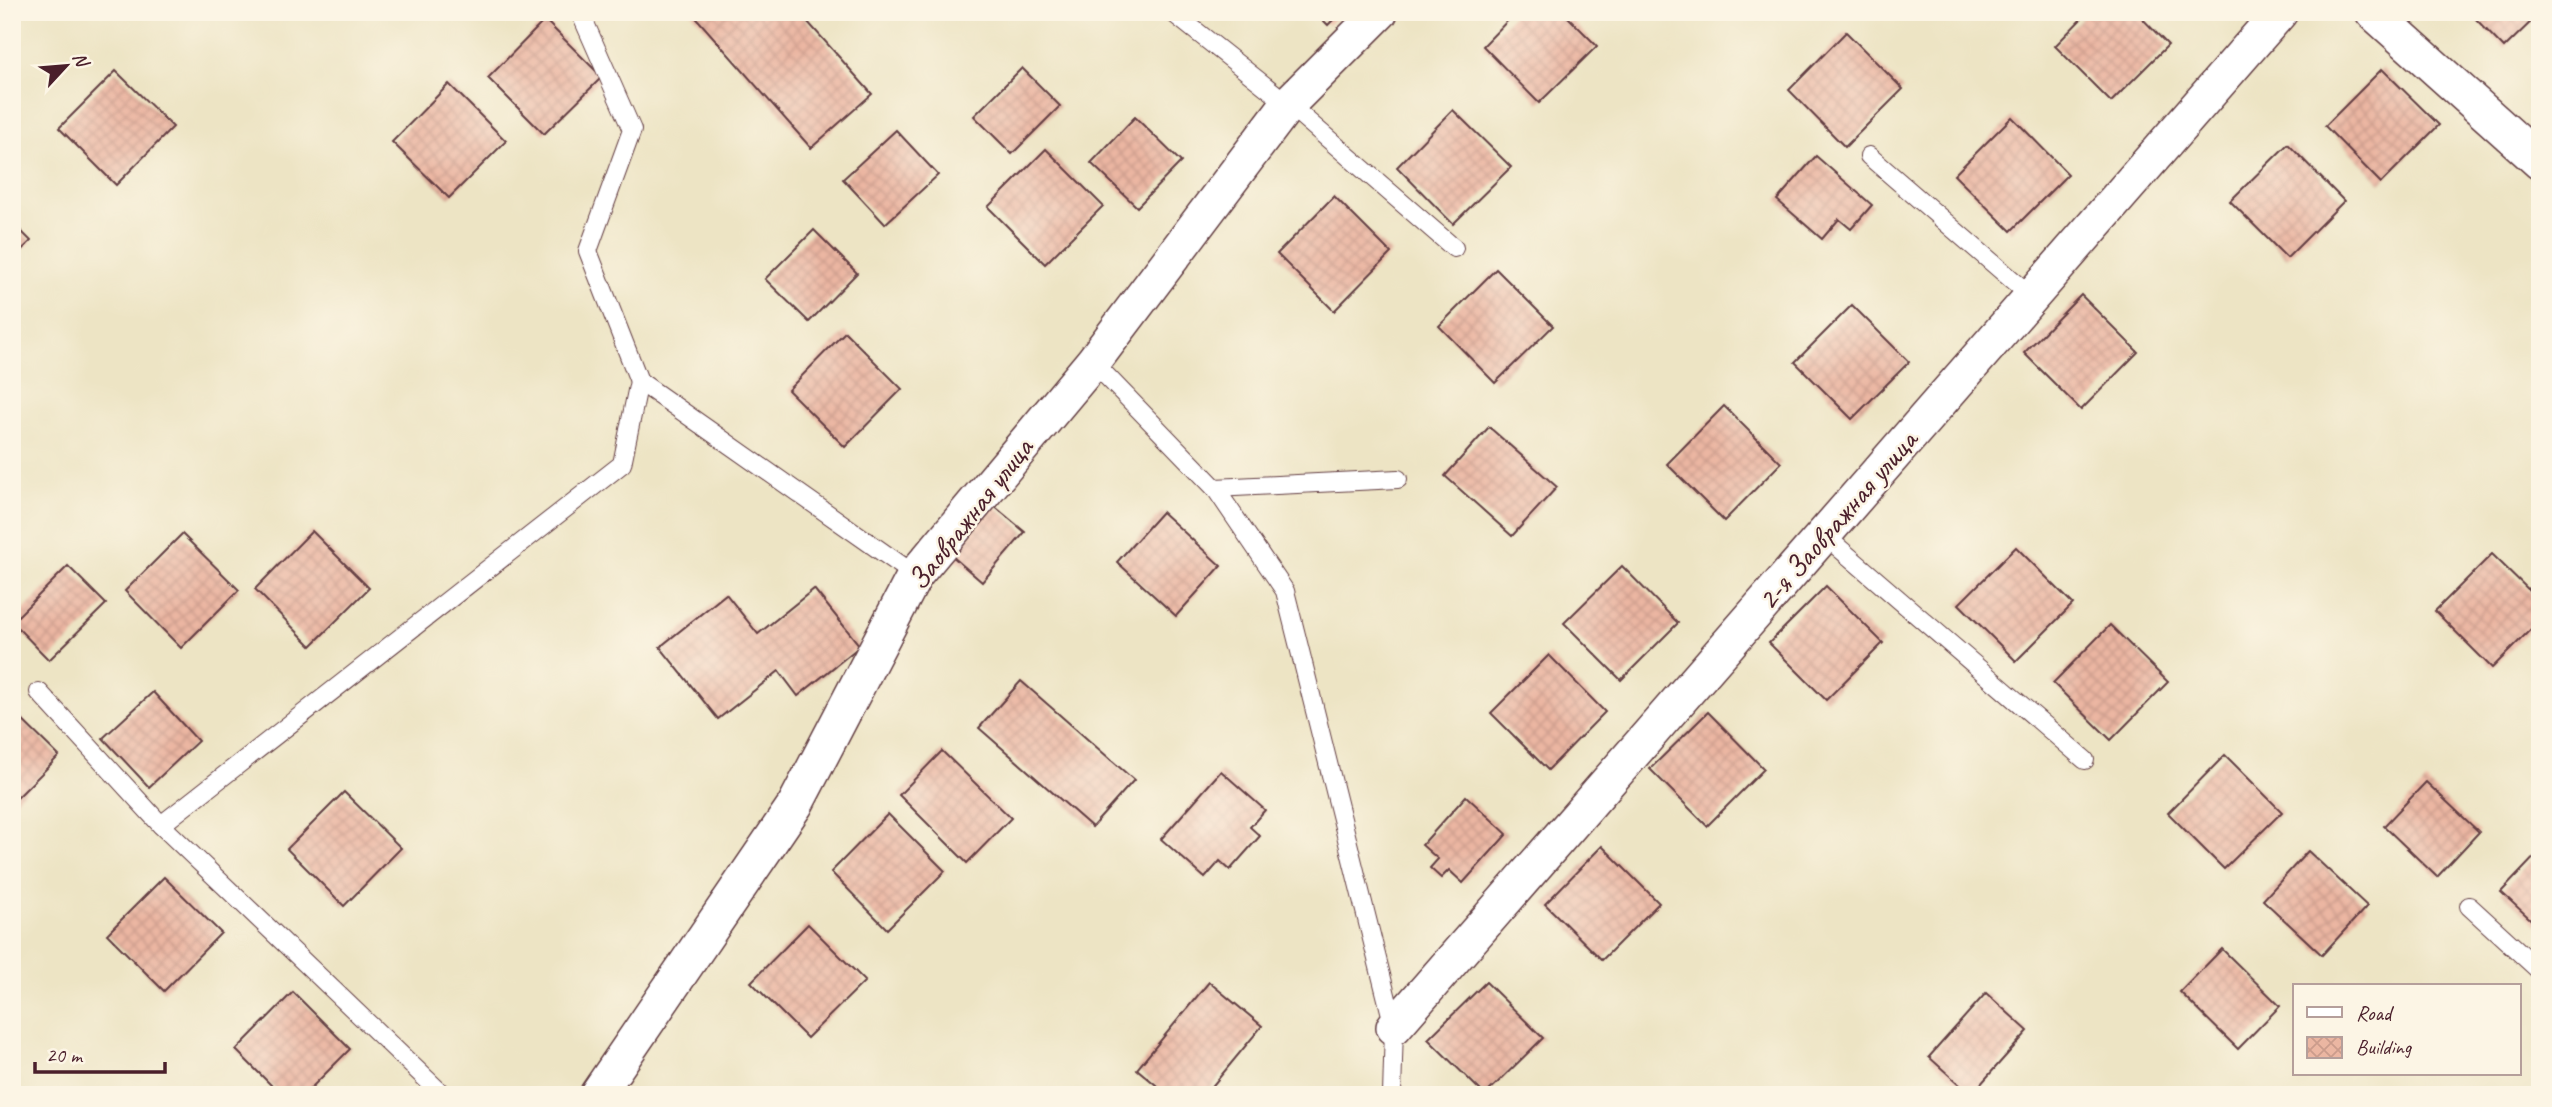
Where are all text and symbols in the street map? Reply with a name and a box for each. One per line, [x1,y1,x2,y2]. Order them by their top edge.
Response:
north arrow [32,32,102,102]
text: N [67,48,95,72]
street label: 2-я Заовражная улица [1749,420,1927,618]
street label: Заовражная улица [899,429,1042,598]
legend [2293,984,2520,1076]
text: Road [2356,1000,2395,1026]
scale bar [35,1030,164,1074]
text: Building [2356,1034,2413,1060]
text: 20 m [46,1042,84,1068]

